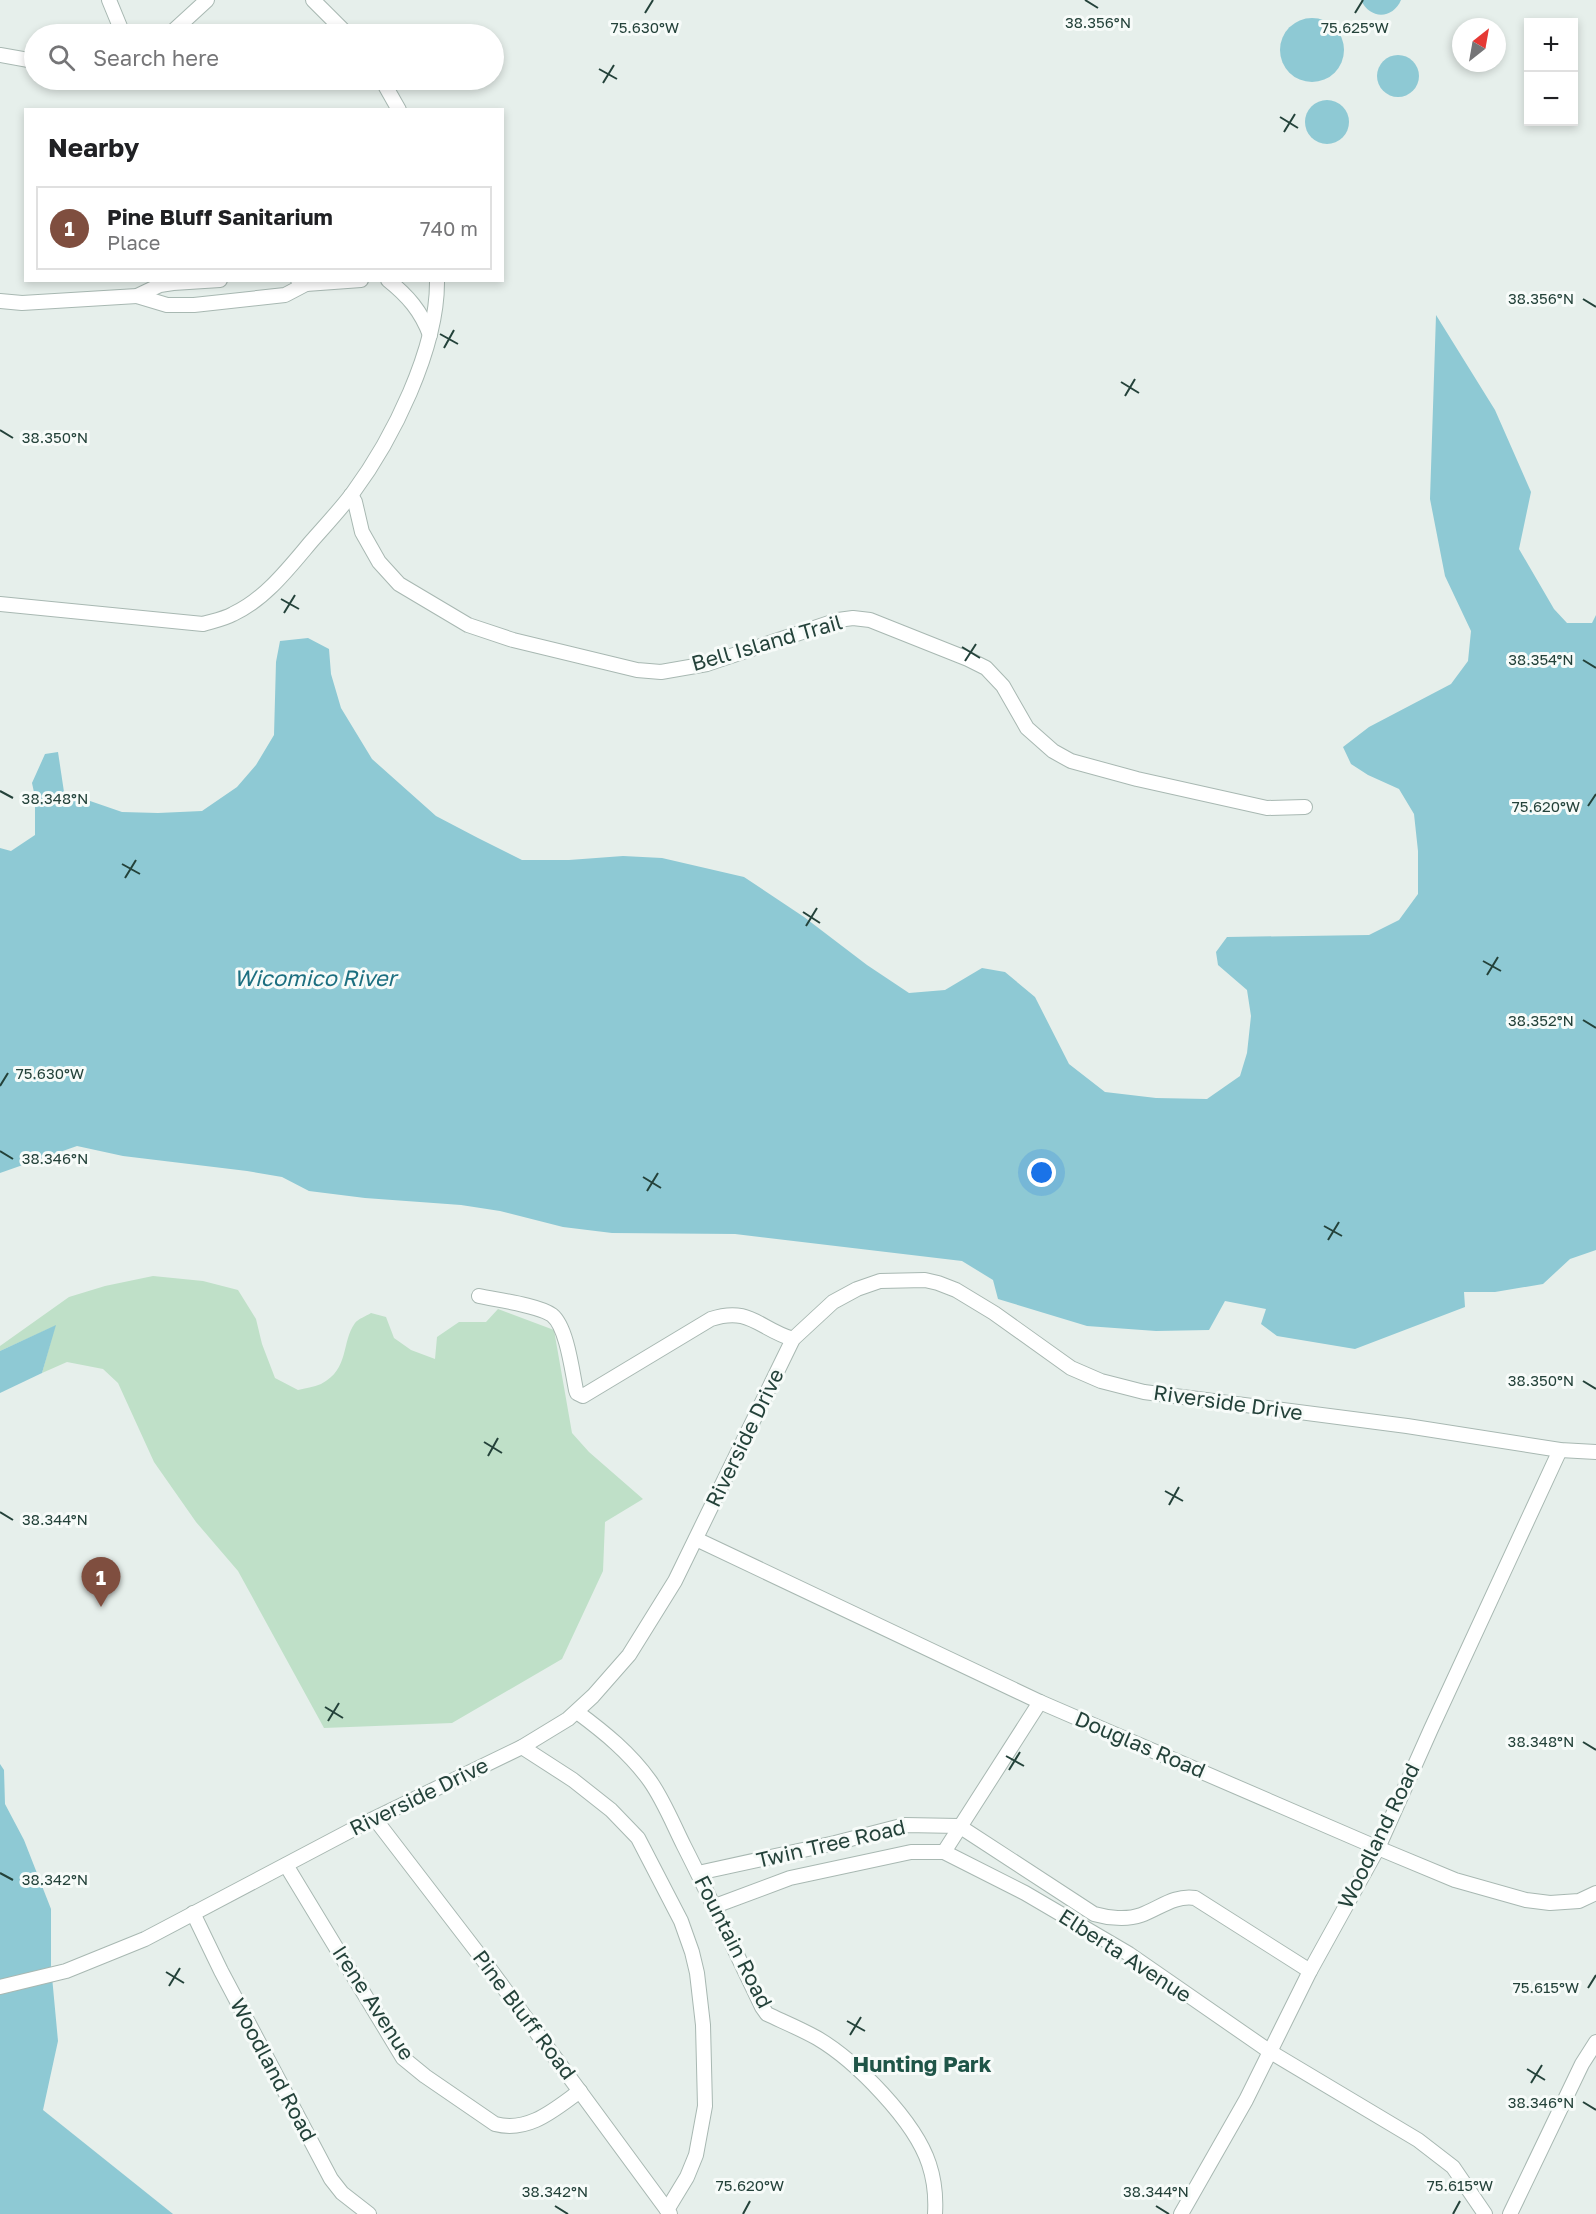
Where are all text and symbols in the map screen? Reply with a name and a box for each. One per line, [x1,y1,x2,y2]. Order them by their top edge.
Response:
text: 38.356°N [1065,13,1131,31]
text: 75.630°W [611,18,679,36]
text: 75.625°W [1321,18,1389,36]
north arrow [1452,18,1506,72]
map controls [1524,18,1578,126]
button: + [1524,18,1578,72]
search box [24,24,504,90]
icon: search [45,41,78,74]
text: Search here [93,44,219,71]
button: − [1524,72,1578,126]
text: Nearby [48,132,139,163]
text: Pine Bluff Sanitarium [107,203,333,230]
text: 1 [64,216,75,240]
text: 740 m [420,216,478,240]
text: Place [107,230,160,254]
text: 38.356°N [1508,289,1574,307]
text: 38.350°N [22,428,88,446]
street label: Bell Island Trail [688,608,845,676]
text: 38.354°N [1508,650,1574,668]
text: 38.348°N [22,789,88,807]
text: 75.620°W [1512,797,1580,815]
water label: Wicomico River [234,964,400,991]
text: 38.352°N [1508,1011,1574,1029]
text: 75.630°W [16,1064,84,1082]
text: 38.346°N [22,1149,88,1167]
your location [1027,1158,1056,1187]
street label: Riverside Drive [699,1364,789,1511]
text: 38.350°N [1508,1371,1574,1389]
street label: Riverside Drive [1152,1379,1305,1425]
text: 38.344°N [22,1510,88,1528]
pin: 1 [82,1558,120,1607]
street label: Douglas Road [1071,1705,1210,1783]
text: 38.348°N [1508,1732,1574,1750]
street label: Riverside Drive [345,1751,492,1841]
street label: Woodland Road [1332,1759,1425,1913]
street label: Twin Tree Road [754,1813,908,1873]
text: 38.342°N [22,1870,88,1888]
street label: Fountain Road [689,1871,779,2012]
street label: Elberta Avenue [1054,1903,1197,2008]
street label: Irene Avenue [327,1940,420,2065]
street label: Pine Bluff Road [468,1944,582,2084]
text: 75.615°W [1513,1978,1579,1996]
street label: Woodland Road [225,1993,323,2146]
district label: Hunting Park [853,2050,992,2077]
text: 38.346°N [1508,2093,1574,2111]
text: 75.620°W [716,2176,784,2194]
text: 75.615°W [1427,2176,1493,2194]
text: 38.342°N [522,2182,588,2200]
text: 38.344°N [1123,2182,1189,2200]

